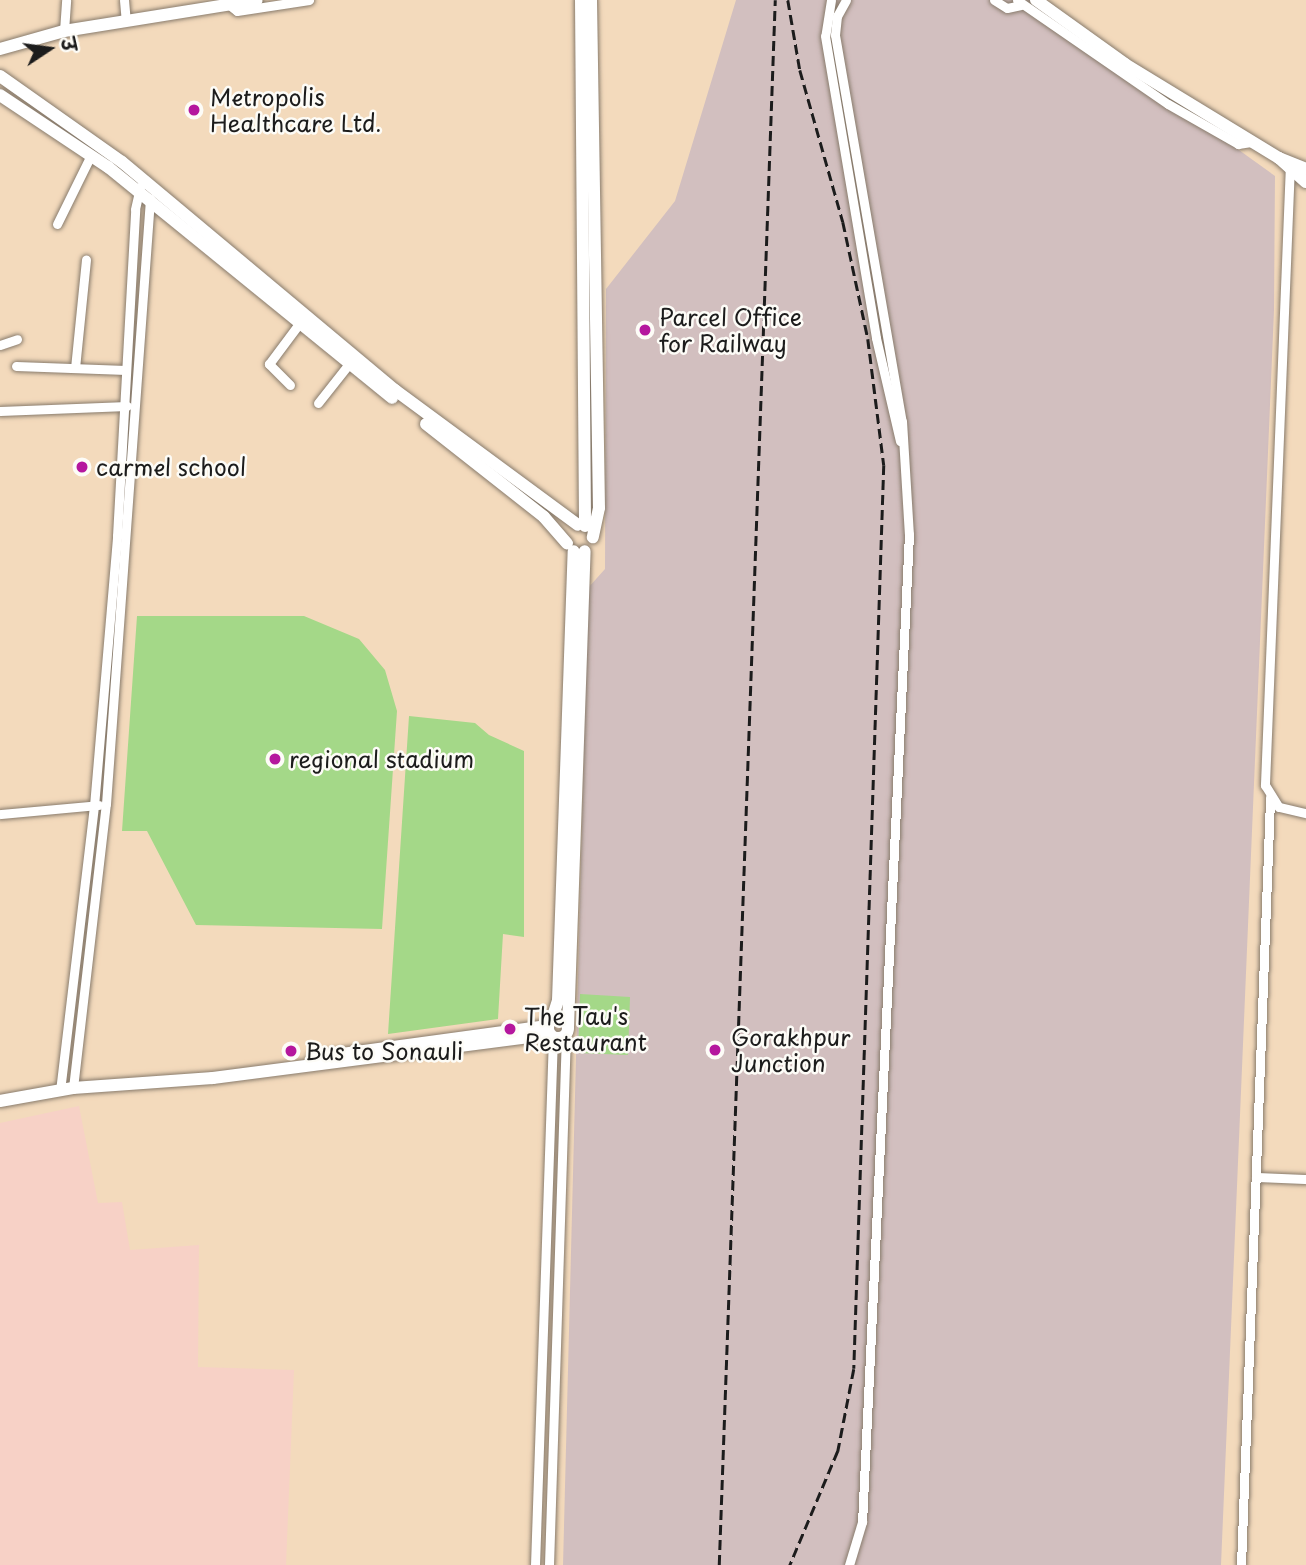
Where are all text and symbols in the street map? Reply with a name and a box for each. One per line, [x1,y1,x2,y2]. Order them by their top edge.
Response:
north arrow [14,14,84,84]
text: उ [54,35,85,54]
place label: Metropolis Healthcare Ltd. [210,83,381,137]
marker: Metropolis Healthcare Ltd. [184,100,204,120]
place label: Parcel Office for Railway [659,303,802,357]
marker: Parcel Office for Railway [637,322,653,338]
place label: carmel school [96,453,249,481]
marker: carmel school [74,459,90,475]
place label: regional stadium [289,745,473,773]
marker: regional stadium [267,751,283,767]
place label: The Tau's Restaurant [524,1002,647,1056]
marker: The Tau's Restaurant [502,1021,518,1037]
place label: Gorakhpur Junction [731,1023,851,1077]
place label: Bus to Sonauli [305,1037,462,1065]
marker: Gorakhpur Junction [705,1040,725,1060]
marker: Bus to Sonauli [283,1043,299,1059]

